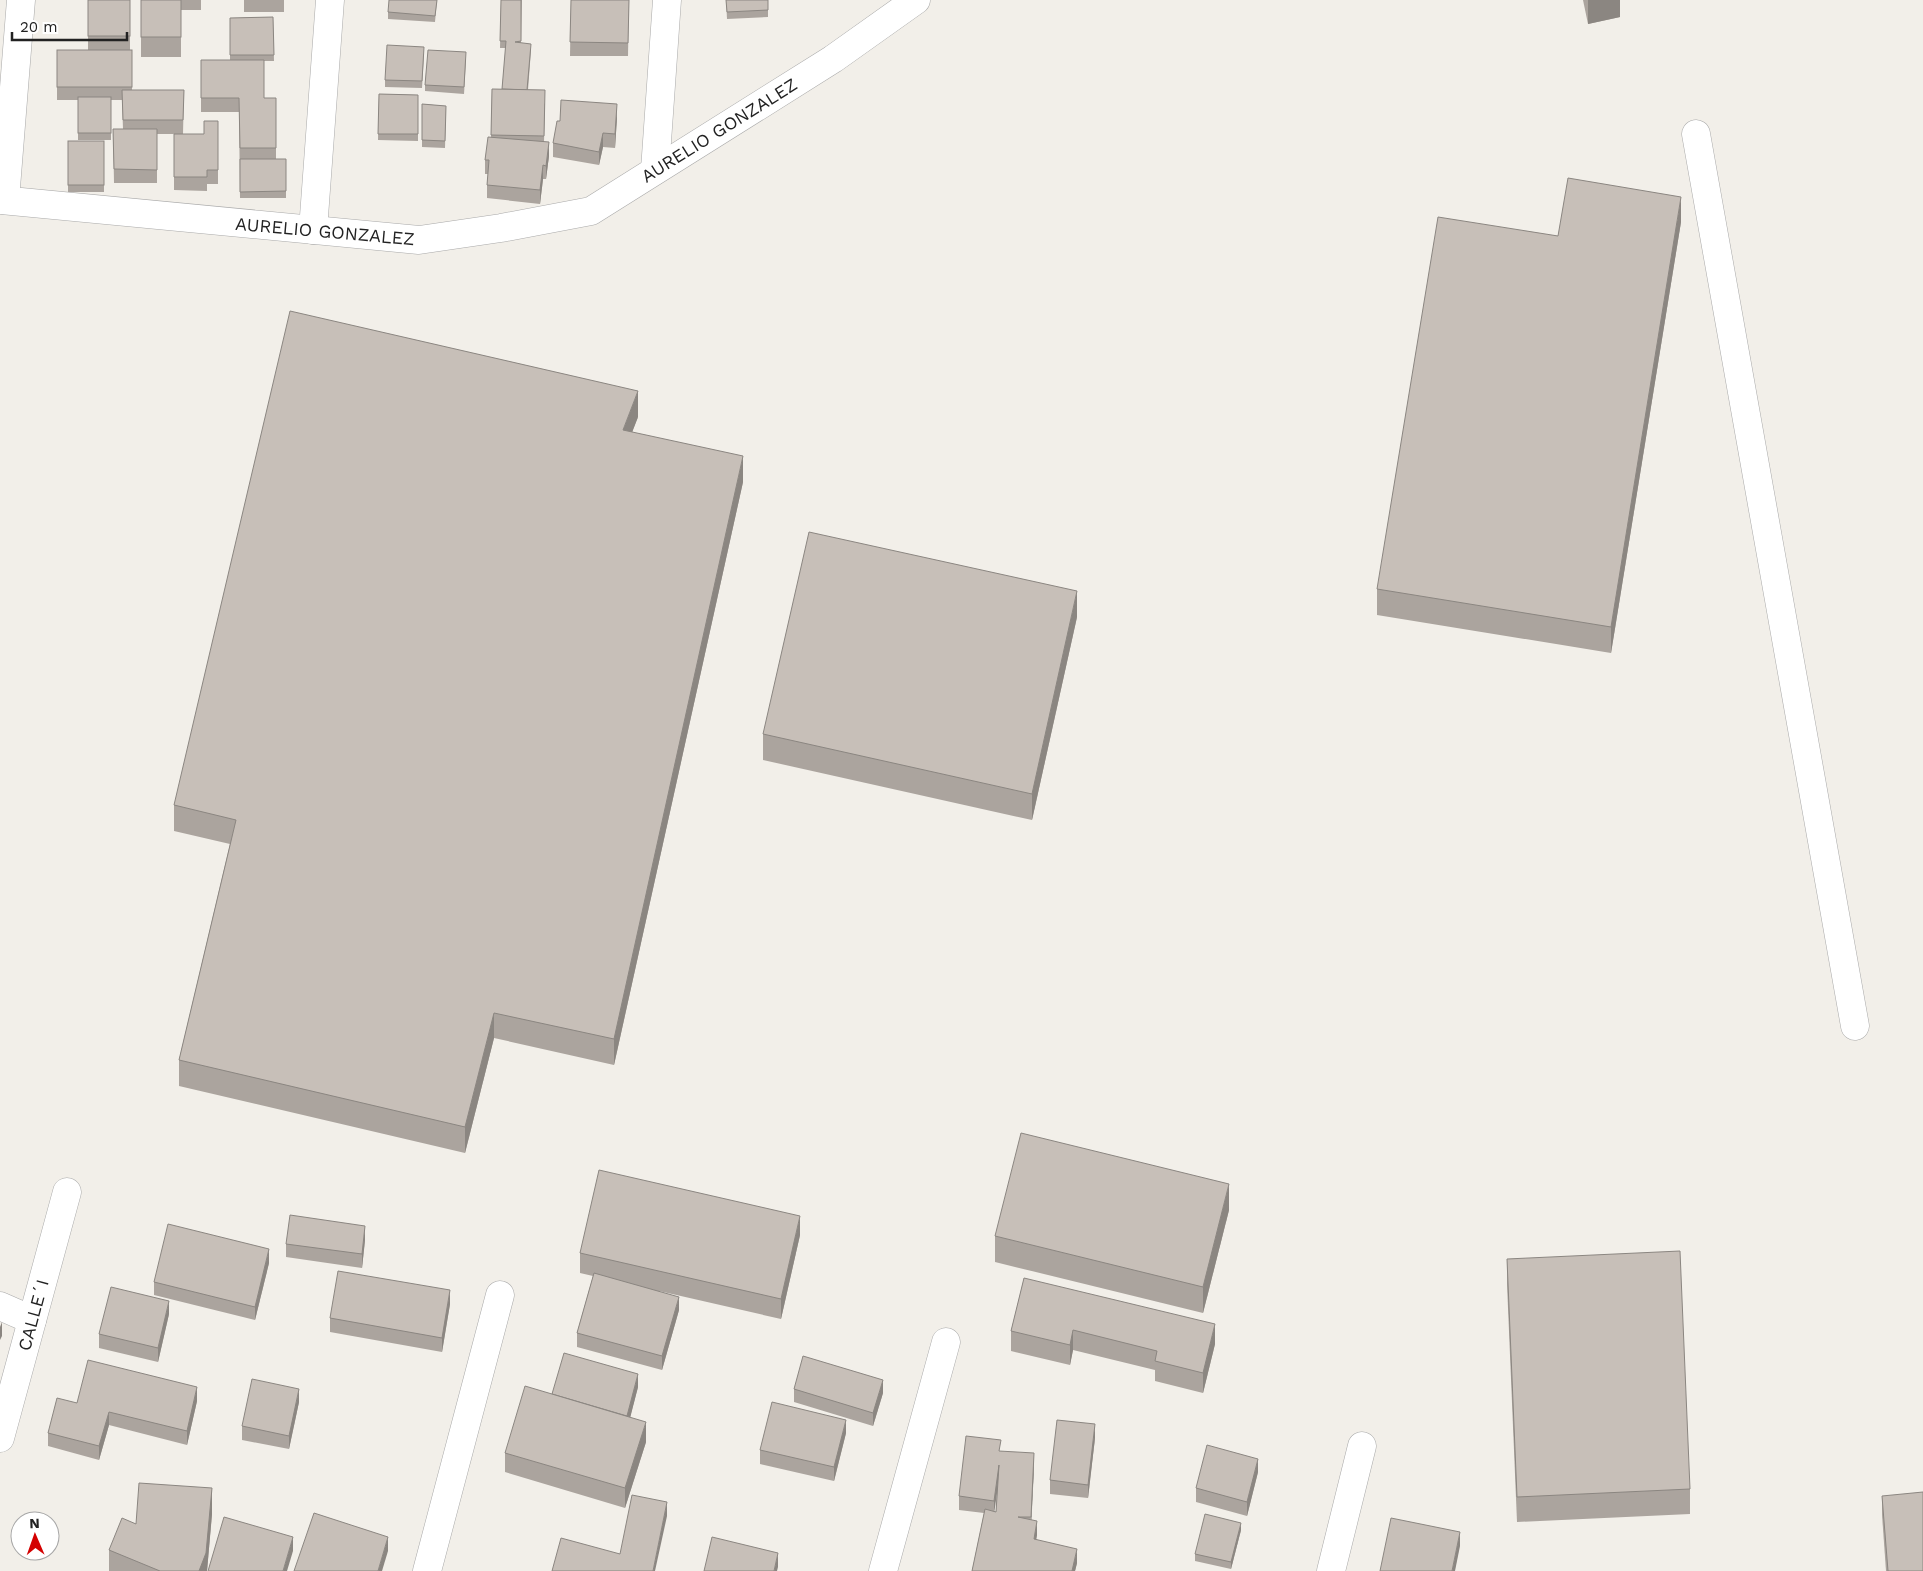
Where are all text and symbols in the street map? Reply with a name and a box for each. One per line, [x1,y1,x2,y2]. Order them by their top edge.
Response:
scale bar [12,10,128,42]
text: 20 m [20,18,58,36]
street label: AURELIO GONZALEZ [637,73,801,187]
street label: AURELIO GONZALEZ [234,213,416,249]
street label: CALLE´I [13,1277,53,1353]
north arrow [10,1511,60,1561]
text: N [29,1515,40,1531]

